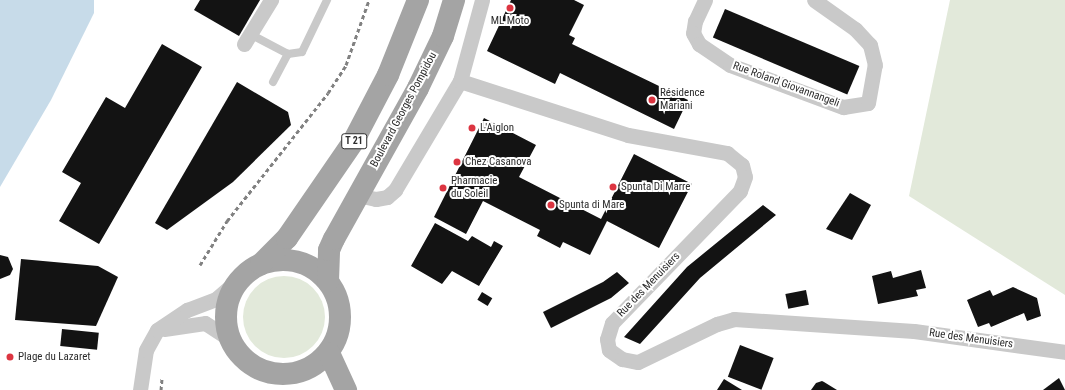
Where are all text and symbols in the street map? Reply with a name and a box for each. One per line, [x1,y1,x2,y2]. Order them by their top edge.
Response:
marker: ML Moto [505,3,515,13]
place label: ML Moto [491,14,529,28]
street label: Boulevard Georges Pompidou [368,50,440,170]
street label: Rue Roland Giovannangeli [731,60,841,110]
place label: Résidence Mariani [660,87,705,113]
marker: Résidence Mariani [647,95,657,105]
place label: L'Aiglon [480,121,514,135]
marker: L'Aiglon [467,123,477,133]
road number: T 21 [341,133,367,149]
place label: Chez Casanova [465,155,532,169]
marker: Chez Casanova [452,157,462,167]
place label: Pharmacie du Soleil [451,175,497,201]
place label: Spunta Di Marre [621,180,690,194]
marker: Spunta Di Marre [608,182,618,192]
marker: Pharmacie du Soleil [438,183,448,193]
place label: Spunta di Mare [559,198,624,212]
marker: Spunta di Mare [546,200,556,210]
street label: Rue des Menuisiers [615,250,683,320]
street label: Rue des Menuisiers [928,327,1014,351]
place label: Plage du Lazaret [18,350,91,364]
marker: Plage du Lazaret [5,352,15,362]

